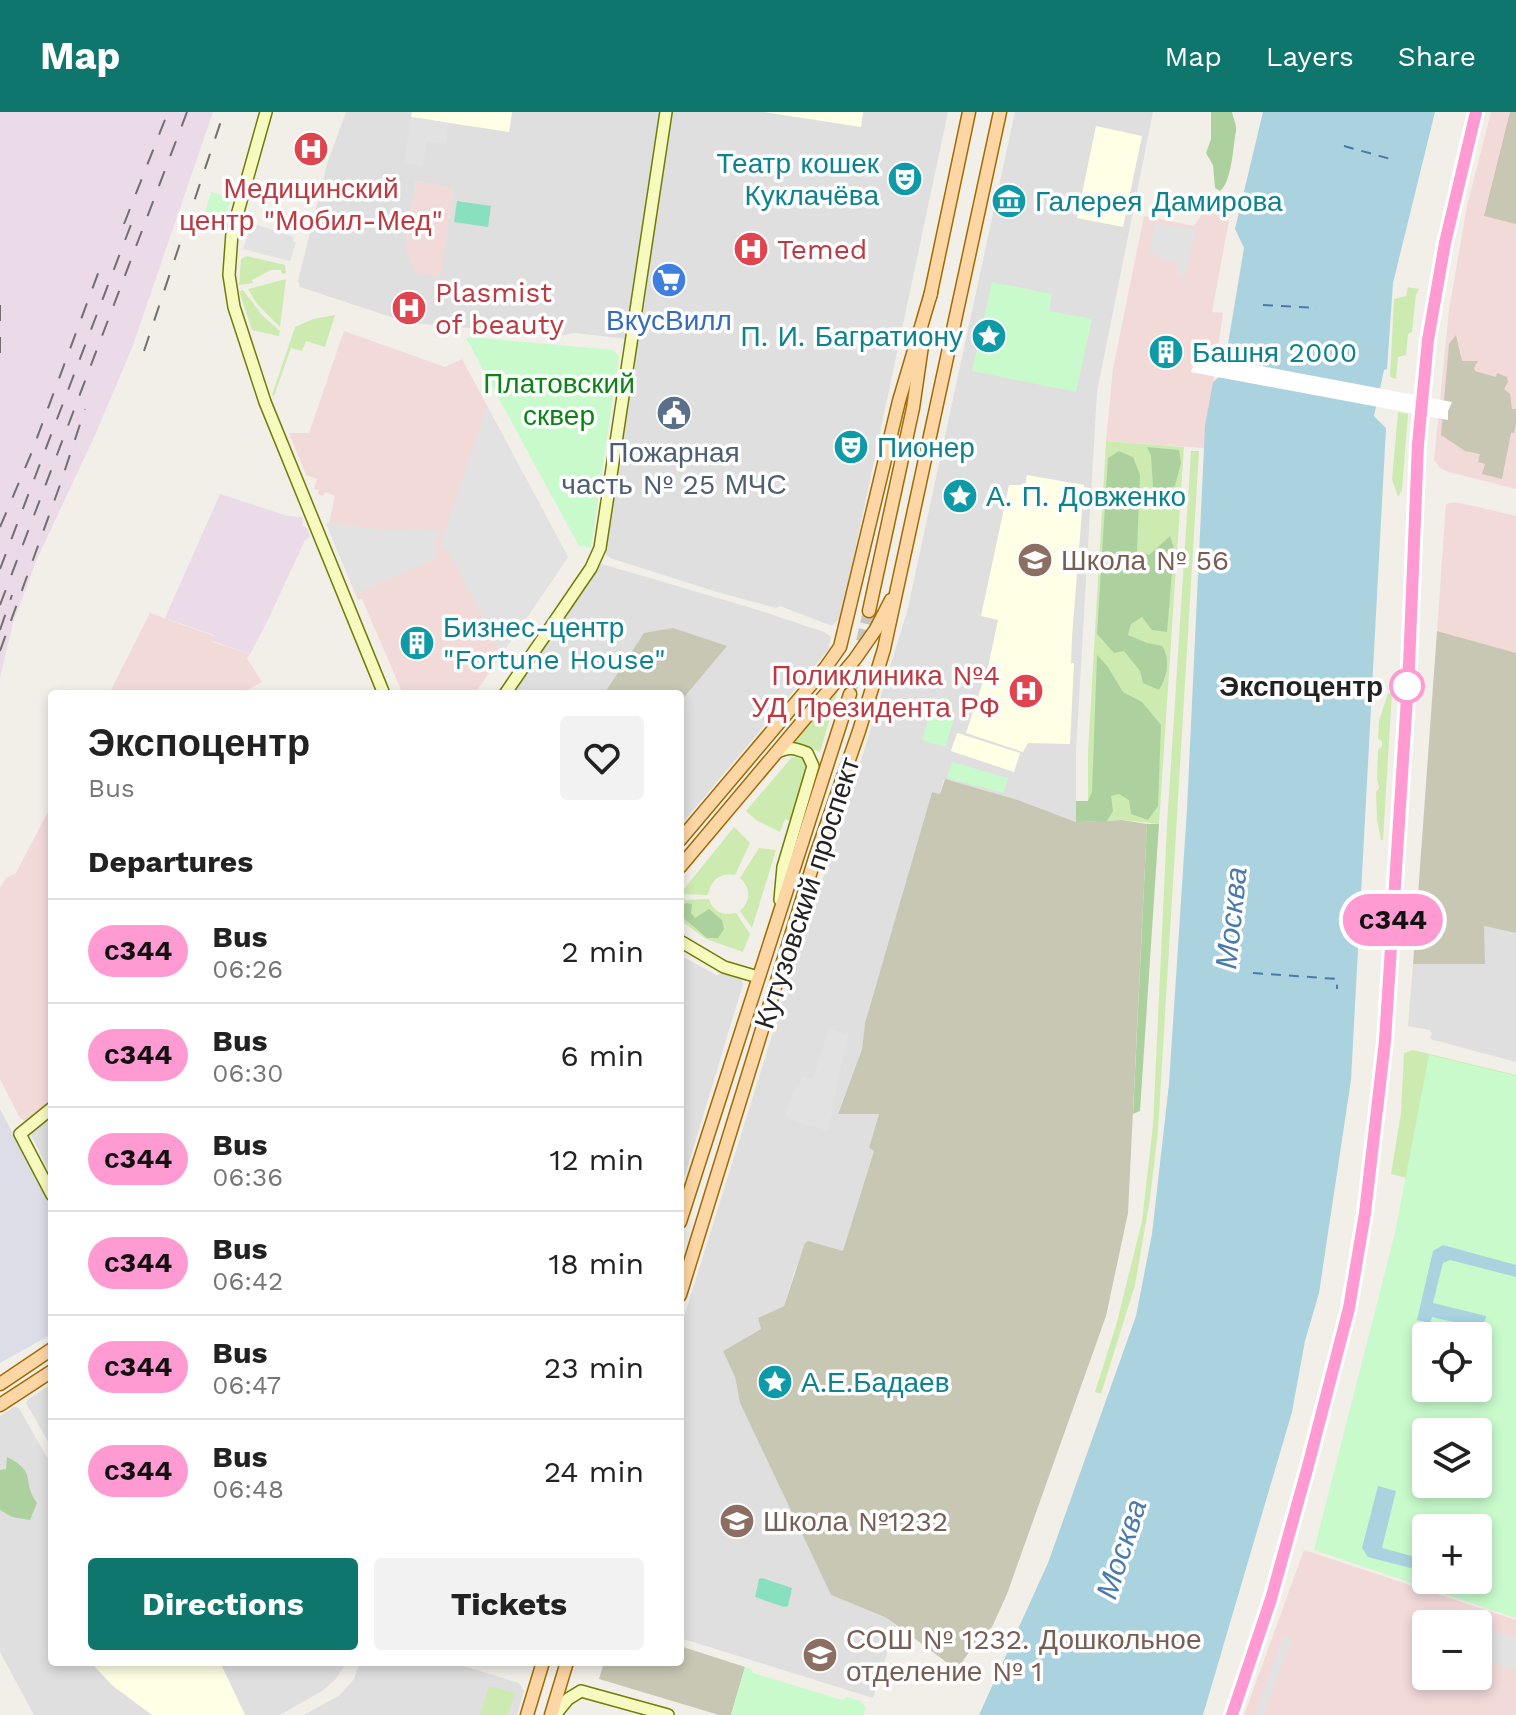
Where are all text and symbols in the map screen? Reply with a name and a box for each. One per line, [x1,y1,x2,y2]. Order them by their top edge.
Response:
text: Map [40,34,120,78]
text: Map [1165,40,1222,73]
text: Layers [1266,40,1354,73]
text: Share [1398,40,1476,73]
hospital icon: Медицинский центр "Мобил-Мед" [292,130,330,168]
place label: Театр кошек Куклачёва [717,147,880,212]
theatre icon: Театр кошек Куклачёва [886,160,924,198]
place label: Медицинский центр "Мобил-Мед" [179,172,443,237]
museum icon: Галерея Дамирова [990,182,1028,220]
place label: Галерея Дамирова [1035,185,1283,218]
hospital icon: Temed [732,230,770,268]
place label: Temed [777,233,867,266]
supermarket icon: ВкусВилл [650,261,688,299]
place label: Plasmist of beauty [435,276,565,341]
hospital icon: Plasmist of beauty [390,289,428,327]
place label: ВкусВилл [606,304,732,337]
place icon: П. И. Багратиону [970,317,1008,355]
place label: П. И. Багратиону [741,320,963,353]
building icon: Башня 2000 [1147,333,1185,371]
place label: Башня 2000 [1192,336,1357,369]
park label: Платовский сквер [483,367,635,432]
public building icon: Пожарная часть № 25 МЧС [655,394,693,432]
theatre icon: Пионер [832,428,870,466]
place label: Пионер [877,431,975,464]
place label: Пожарная часть № 25 МЧС [561,436,787,501]
place icon: А. П. Довженко [941,477,979,515]
place label: А. П. Довженко [986,480,1186,513]
school or university icon: Школа № 56 [1016,541,1054,579]
place label: Школа № 56 [1061,544,1229,577]
place label: Бизнес-центр "Fortune House" [443,611,665,676]
building icon: Бизнес-центр "Fortune House" [398,624,436,662]
place label: Поликлиника №4 УД Президента РФ [751,659,1000,724]
marker: Экспоцентр [1390,669,1424,703]
place label: Экспоцентр [1219,670,1383,703]
hospital icon: Поликлиника №4 УД Президента РФ [1007,672,1045,710]
button: heart [560,716,644,800]
text: Экспоцентр [88,721,310,765]
street label: Кутузовский проспект [747,753,867,1033]
text: Bus [88,773,135,803]
text: Departures [88,844,253,879]
water label: Москва [1208,865,1254,971]
line badge: с344 [1337,894,1449,946]
text: с344 [1359,903,1427,936]
text: Bus [212,919,267,954]
text: с344 [104,934,172,967]
text: 2 min [561,934,644,969]
text: 06:26 [212,954,283,984]
text: Bus [212,1023,267,1058]
text: с344 [104,1038,172,1071]
text: 6 min [560,1038,644,1073]
text: 06:30 [212,1058,283,1088]
text: Bus [212,1127,267,1162]
text: с344 [104,1142,172,1175]
text: 12 min [549,1142,644,1177]
text: 06:36 [212,1162,283,1192]
text: Bus [212,1231,267,1266]
text: с344 [104,1246,172,1279]
text: 18 min [548,1246,644,1281]
text: 06:42 [212,1266,283,1296]
map controls [1412,1322,1492,1690]
button: locate [1412,1322,1492,1402]
text: Bus [212,1335,267,1370]
text: с344 [104,1350,172,1383]
text: 23 min [544,1350,644,1385]
place icon: А.Е.Бадаев [756,1363,794,1401]
place label: А.Е.Бадаев [801,1366,950,1399]
text: 06:47 [212,1370,281,1400]
button: layers [1412,1418,1492,1498]
text: Bus [212,1439,267,1474]
text: с344 [104,1454,172,1487]
text: 24 min [544,1454,644,1489]
text: 06:48 [212,1474,284,1504]
water label: Москва [1089,1495,1153,1603]
school or university icon: Школа №1232 [718,1502,756,1540]
place label: Школа №1232 [763,1505,948,1538]
button: + [1412,1514,1492,1594]
button: Directions [88,1558,358,1650]
button: Tickets [374,1558,644,1650]
button: − [1412,1610,1492,1690]
place label: СОШ № 1232. Дошкольное отделение № 1 [846,1623,1201,1688]
school or university icon: СОШ № 1232. Дошкольное отделение № 1 [801,1636,839,1674]

